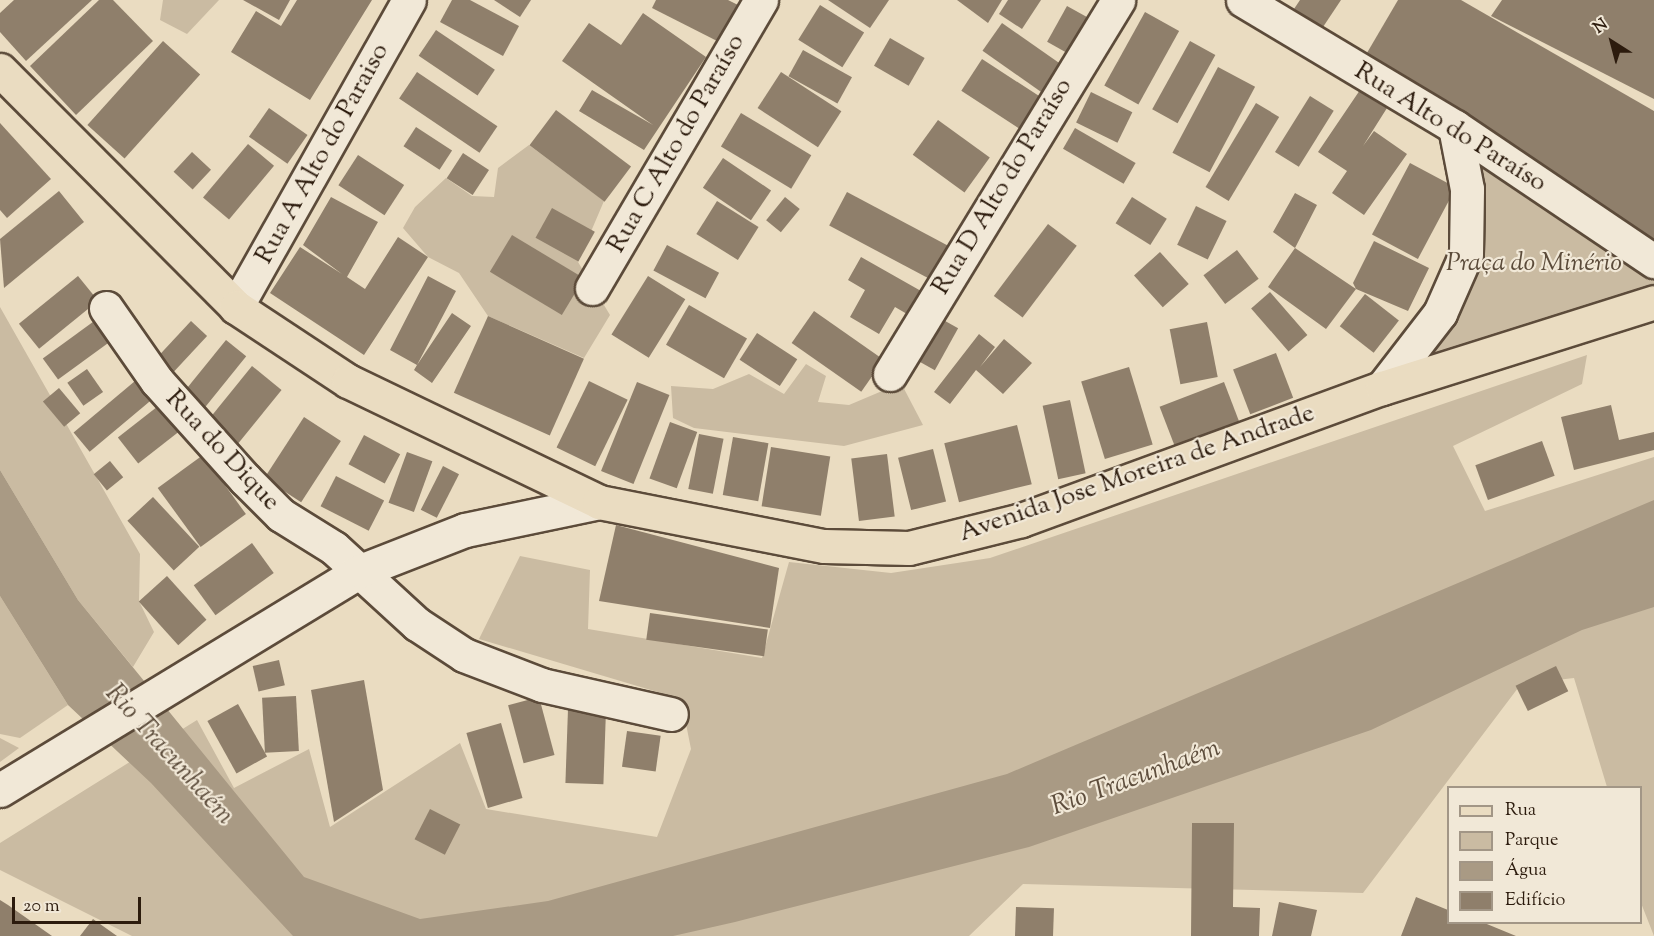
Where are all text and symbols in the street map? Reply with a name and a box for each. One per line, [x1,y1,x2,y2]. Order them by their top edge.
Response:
north arrow [1582,12,1642,72]
text: N [1589,14,1613,40]
street label: Rua C Alto do Paraíso [602,29,752,259]
street label: Rua A Alto do Paraiso [249,38,397,270]
street label: Rua Alto do Paraíso [1348,56,1552,200]
street label: Rua D Alto do Paraíso [926,73,1080,301]
park label: Praça do Minério [1446,248,1622,280]
street label: Rua do Dique [158,384,286,518]
street label: Avenida Jose Moreira de Andrade [955,398,1319,550]
water label: Rio Tracunhaém [98,678,240,832]
water label: Rio Tracunhaém [1047,732,1225,824]
legend [1447,786,1642,924]
text: Rua [1505,798,1536,824]
text: Parque [1505,828,1558,854]
text: Água [1505,858,1547,884]
scale bar [15,885,144,923]
text: Edifício [1505,888,1565,914]
text: 20 m [23,894,60,920]

